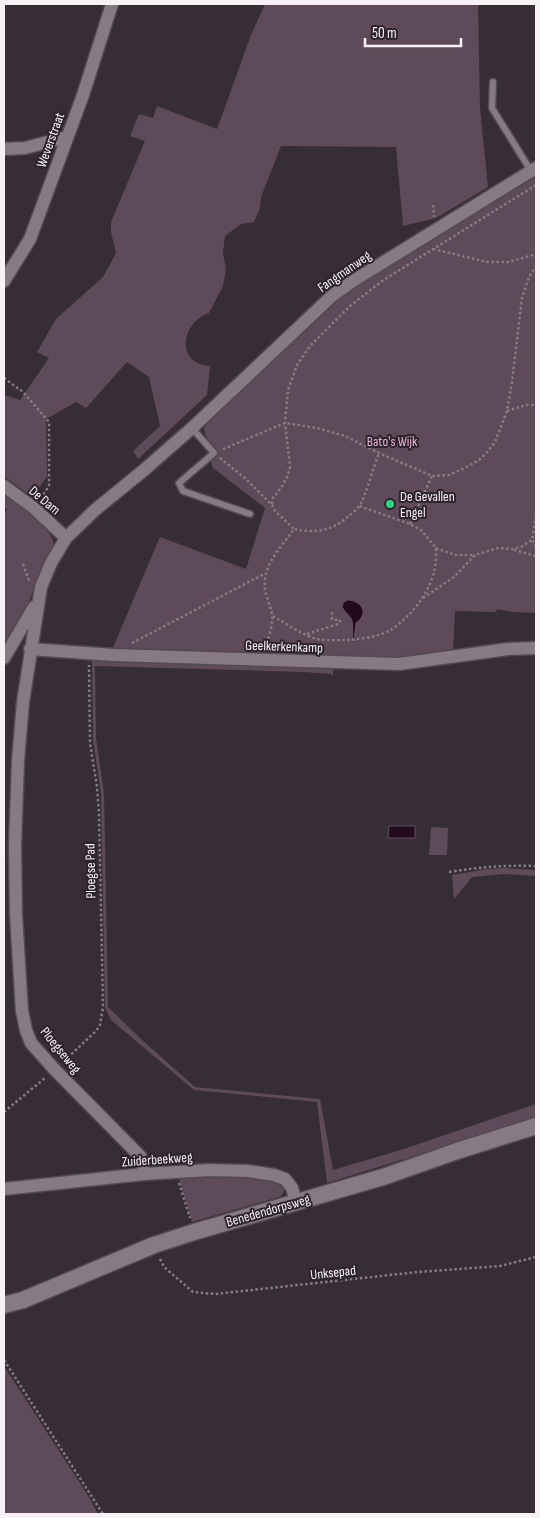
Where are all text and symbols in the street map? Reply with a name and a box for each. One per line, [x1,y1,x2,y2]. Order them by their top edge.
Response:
scale bar [365,15,461,47]
text: 50 m [372,24,397,43]
street label: Weverstraat [33,110,68,170]
street label: Fangmanweg [314,247,375,296]
park label: Bato's Wijk [367,433,418,450]
street label: De Dam [25,482,64,518]
place label: De Gevallen Engel [400,488,455,521]
marker: De Gevallen Engel [384,498,396,510]
street label: Geelkerkenkamp [245,637,323,656]
street label: Ploegse Pad [82,843,99,899]
street label: Ploegseweg [37,1024,85,1077]
street label: Zuiderbeekweg [121,1149,193,1170]
street label: Benedendorpsweg [224,1190,312,1231]
street label: Unksepad [309,1262,357,1283]

